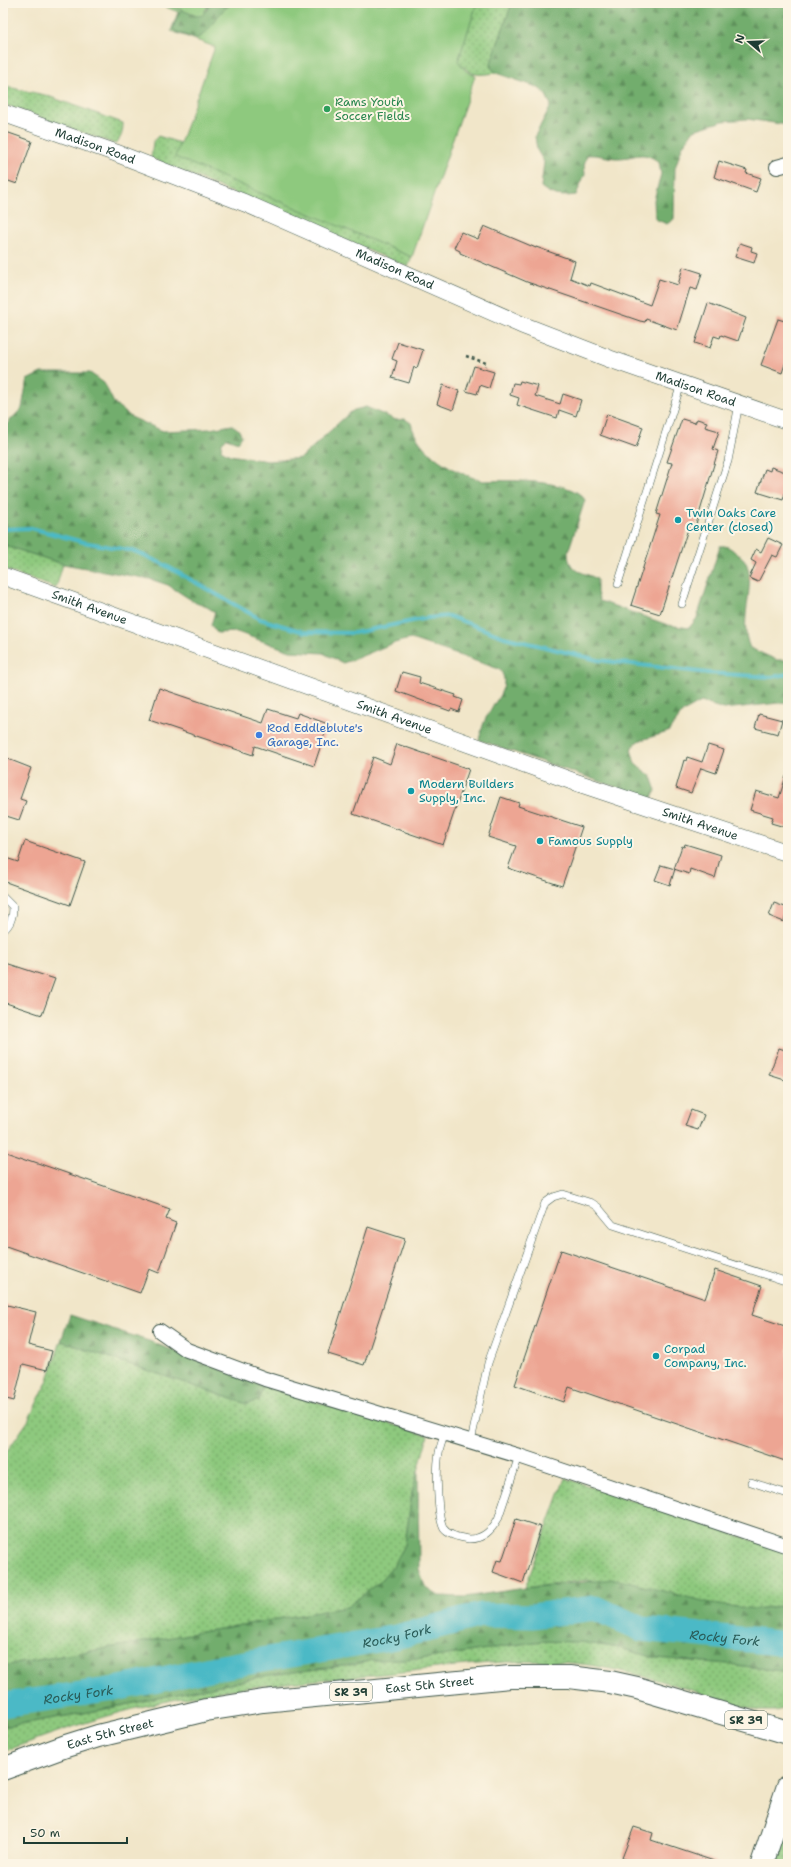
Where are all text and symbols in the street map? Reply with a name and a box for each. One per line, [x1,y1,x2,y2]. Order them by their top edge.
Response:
north arrow [729,22,769,62]
text: N [732,32,749,45]
place label: Rams Youth Soccer Fields [335,94,410,124]
marker: Rams Youth Soccer Fields [322,104,332,114]
street label: Madison Road [53,124,138,168]
street label: Madison Road [353,245,437,293]
street label: Madison Road [653,367,738,410]
place label: Twin Oaks Care Center (closed) [686,505,777,535]
marker: Twin Oaks Care Center (closed) [673,515,683,525]
street label: Smith Avenue [50,586,130,628]
street label: Smith Avenue [354,696,434,738]
place label: Rod Eddleblute's Garage, Inc. [267,720,363,750]
marker: Rod Eddleblute's Garage, Inc. [254,730,264,740]
place label: Modern Builders Supply, Inc. [419,776,514,806]
marker: Modern Builders Supply, Inc. [406,786,416,796]
street label: Smith Avenue [660,804,740,844]
place label: Famous Supply [548,833,633,849]
marker: Famous Supply [535,836,545,846]
place label: Corpad Company, Inc. [664,1341,747,1371]
marker: Corpad Company, Inc. [651,1351,661,1361]
water label: Rocky Fork [361,1620,434,1652]
water label: Rocky Fork [689,1626,761,1650]
street label: East 5th Street [385,1673,475,1697]
water label: Rocky Fork [42,1681,115,1708]
road number: SR 39 [330,1683,372,1701]
road number: SR 39 [725,1711,767,1729]
street label: East 5th Street [65,1715,155,1753]
scale bar [24,1819,127,1845]
text: 50 m [30,1825,60,1841]

